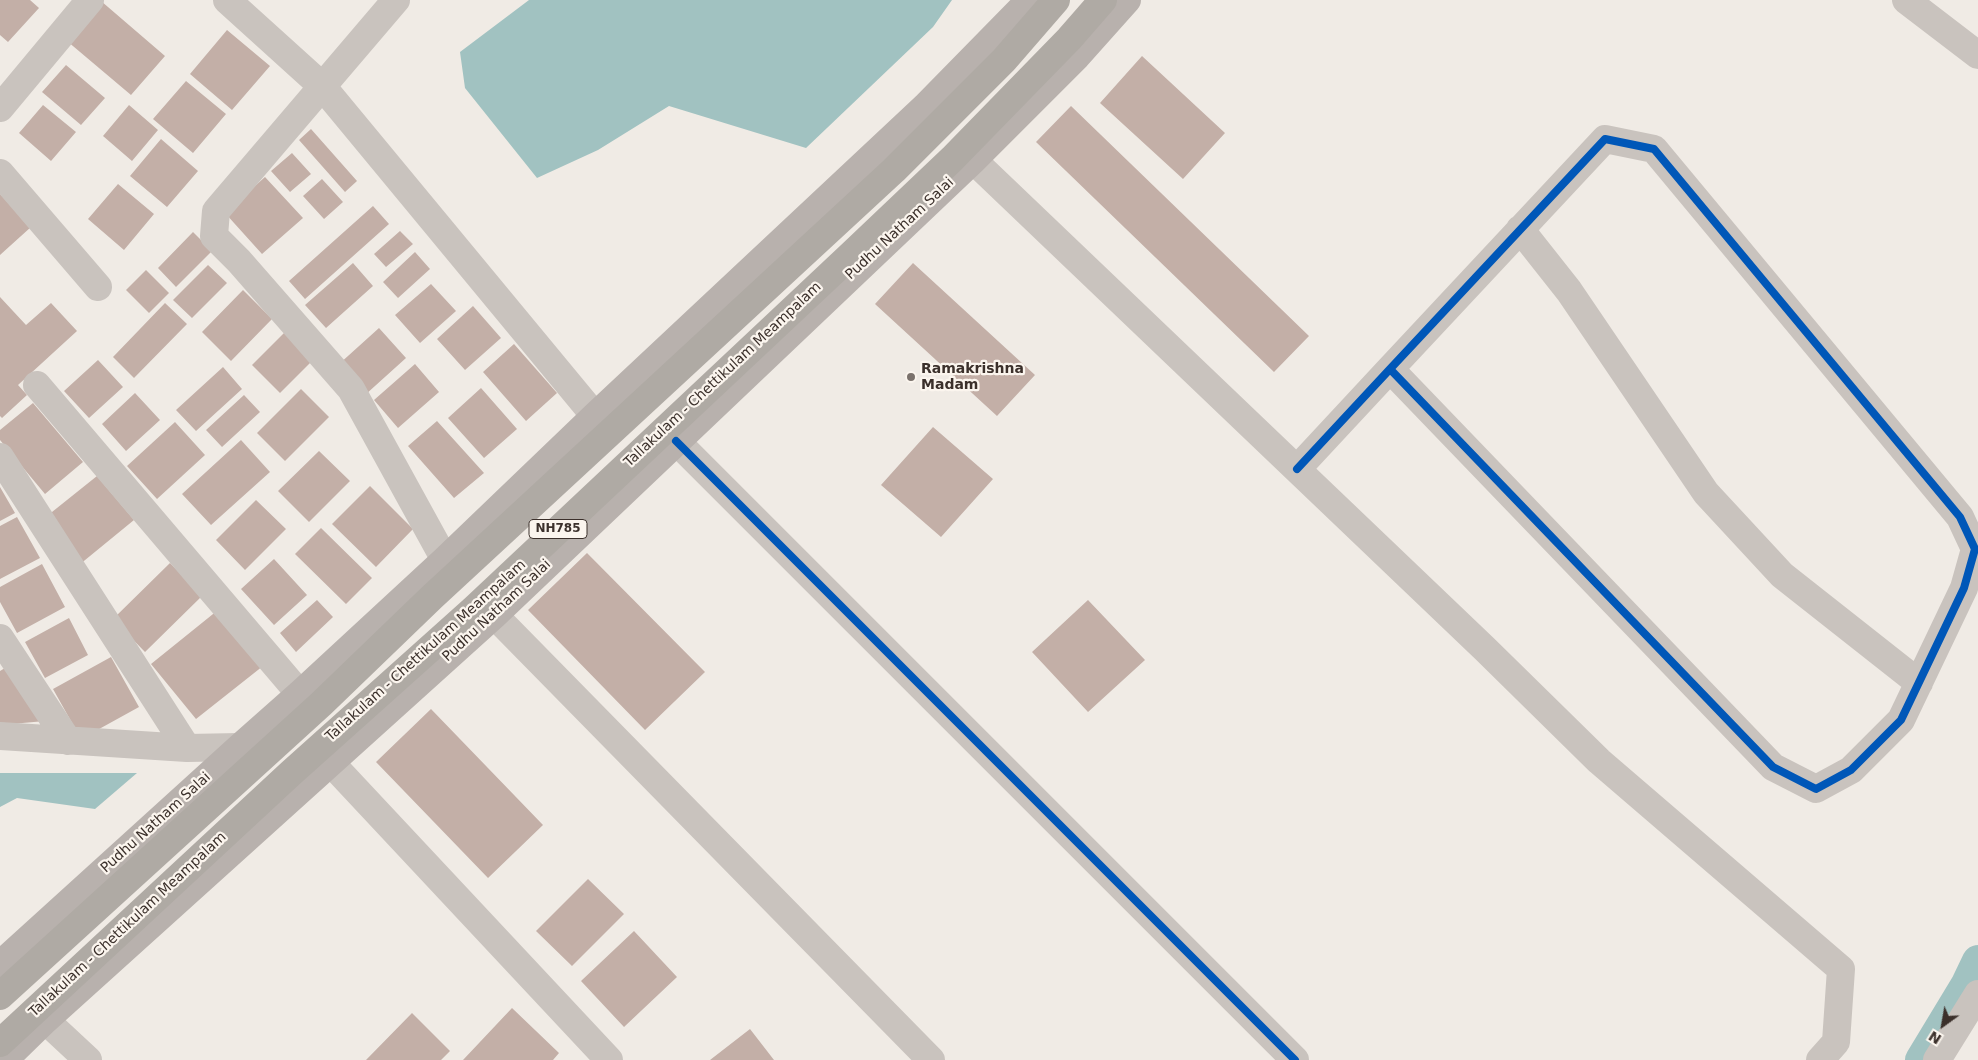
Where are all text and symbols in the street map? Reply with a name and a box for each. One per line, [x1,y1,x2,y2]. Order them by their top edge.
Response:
street label: Pudhu Natham Salai [842,174,958,284]
street label: Tallakulam - Chettikulam Meampalam [621,279,825,471]
place label: Ramakrishna Madam [921,361,1024,394]
marker: Ramakrishna Madam [905,371,917,383]
road number: NH785 [529,520,587,538]
street label: Pudhu Natham Salai [439,556,555,666]
street label: Tallakulam - Chettikulam Meampalam [322,557,530,745]
street label: Pudhu Natham Salai [98,769,214,877]
street label: Tallakulam - Chettikulam Meampalam [26,829,230,1021]
north arrow [1918,1000,1968,1050]
text: N [1926,1028,1944,1048]

